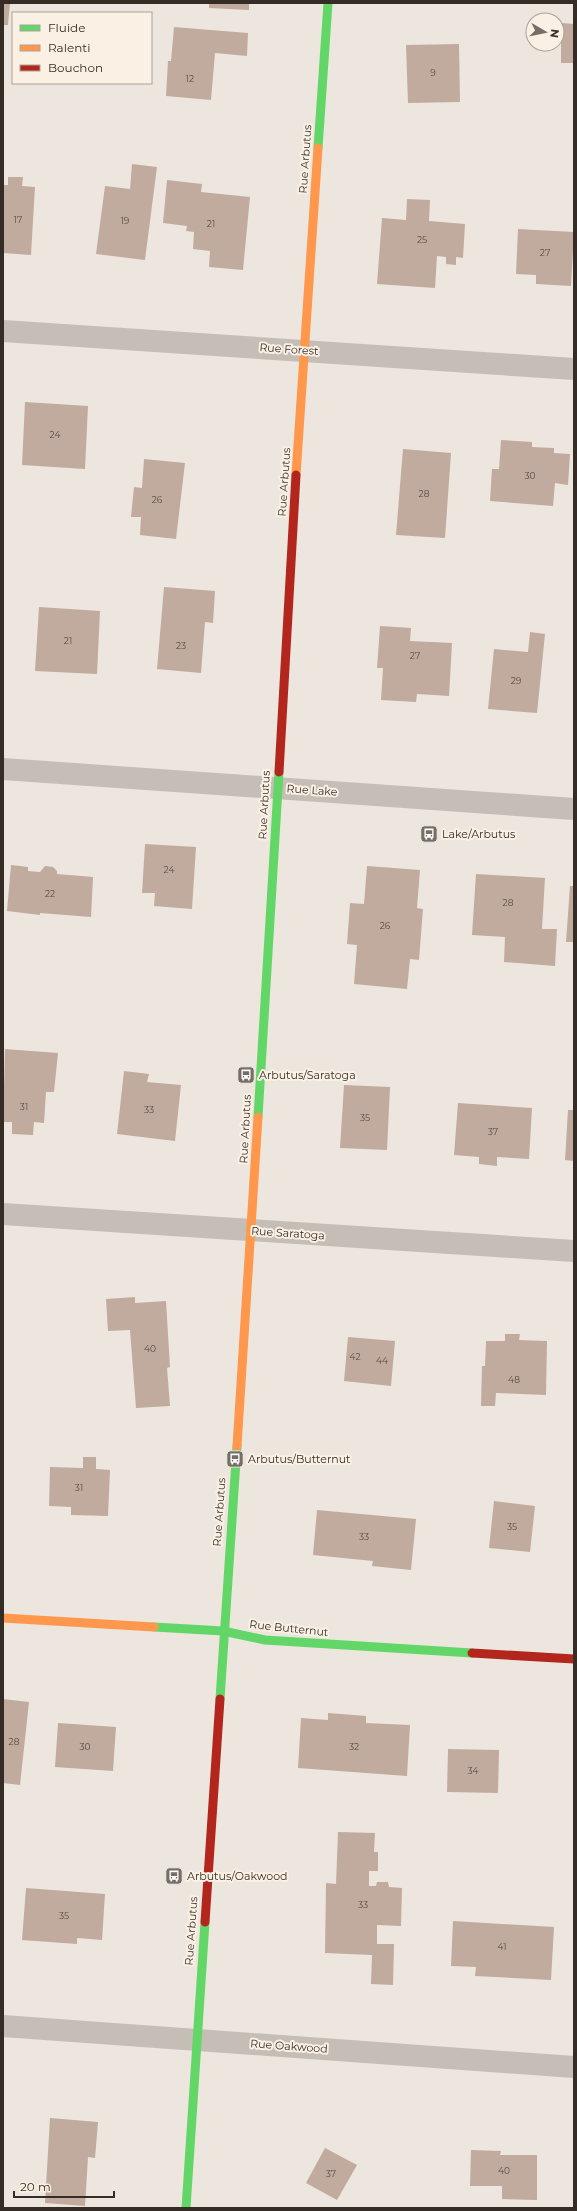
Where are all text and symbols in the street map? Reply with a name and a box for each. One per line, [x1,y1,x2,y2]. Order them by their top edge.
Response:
legend [12,12,152,84]
north arrow [525,12,565,52]
text: Fluide [48,20,86,35]
text: N [547,28,562,39]
text: Ralenti [48,40,90,55]
text: Bouchon [48,60,103,75]
house number: 9 [430,67,436,78]
house number: 12 [186,73,194,84]
street label: Rue Arbutus [296,123,314,194]
house number: 17 [14,214,22,225]
house number: 19 [121,215,130,226]
house number: 21 [207,218,215,229]
house number: 25 [417,234,427,245]
house number: 27 [540,247,550,258]
street label: Rue Forest [259,340,320,358]
house number: 24 [50,429,60,440]
street label: Rue Arbutus [275,446,293,517]
house number: 30 [524,470,536,481]
house number: 28 [419,488,430,499]
house number: 26 [152,494,163,505]
house number: 21 [64,635,72,646]
house number: 23 [176,640,186,651]
house number: 27 [410,650,420,661]
house number: 29 [511,675,522,686]
street label: Rue Arbutus [255,769,273,840]
street label: Rue Lake [286,781,338,799]
bus stop icon: Lake/Arbutus [419,824,439,844]
place label: Lake/Arbutus [442,827,516,841]
house number: 24 [164,864,174,875]
house number: 22 [45,888,55,899]
house number: 28 [503,897,514,908]
house number: 26 [380,920,391,931]
bus stop icon: Arbutus/Saratoga [236,1065,256,1085]
place label: Arbutus/Saratoga [259,1068,356,1082]
street label: Rue Arbutus [236,1093,254,1164]
house number: 31 [20,1101,28,1112]
house number: 33 [144,1104,154,1115]
house number: 35 [360,1112,370,1123]
house number: 37 [488,1126,498,1137]
street label: Rue Saratoga [251,1223,325,1243]
house number: 40 [144,1343,156,1354]
house number: 42 [349,1351,361,1362]
house number: 44 [376,1355,388,1366]
house number: 48 [508,1374,520,1385]
bus stop icon: Arbutus/Butternut [225,1449,245,1469]
place label: Arbutus/Butternut [248,1452,351,1466]
street label: Rue Arbutus [210,1476,228,1547]
house number: 31 [75,1482,83,1493]
house number: 35 [507,1521,517,1532]
house number: 33 [359,1531,369,1542]
street label: Rue Butternut [249,1617,330,1639]
house number: 28 [9,1736,20,1747]
house number: 30 [79,1741,91,1752]
house number: 32 [349,1741,359,1752]
house number: 34 [467,1765,479,1776]
bus stop icon: Arbutus/Oakwood [164,1866,184,1886]
place label: Arbutus/Oakwood [187,1869,288,1883]
street label: Rue Arbutus [182,1895,200,1966]
house number: 33 [358,1899,368,1910]
house number: 35 [59,1910,69,1921]
house number: 41 [498,1941,506,1952]
street label: Rue Oakwood [250,2036,328,2056]
house number: 40 [498,2165,510,2176]
house number: 37 [326,2168,336,2179]
scale bar [14,2173,114,2199]
text: 20 m [20,2179,51,2194]

